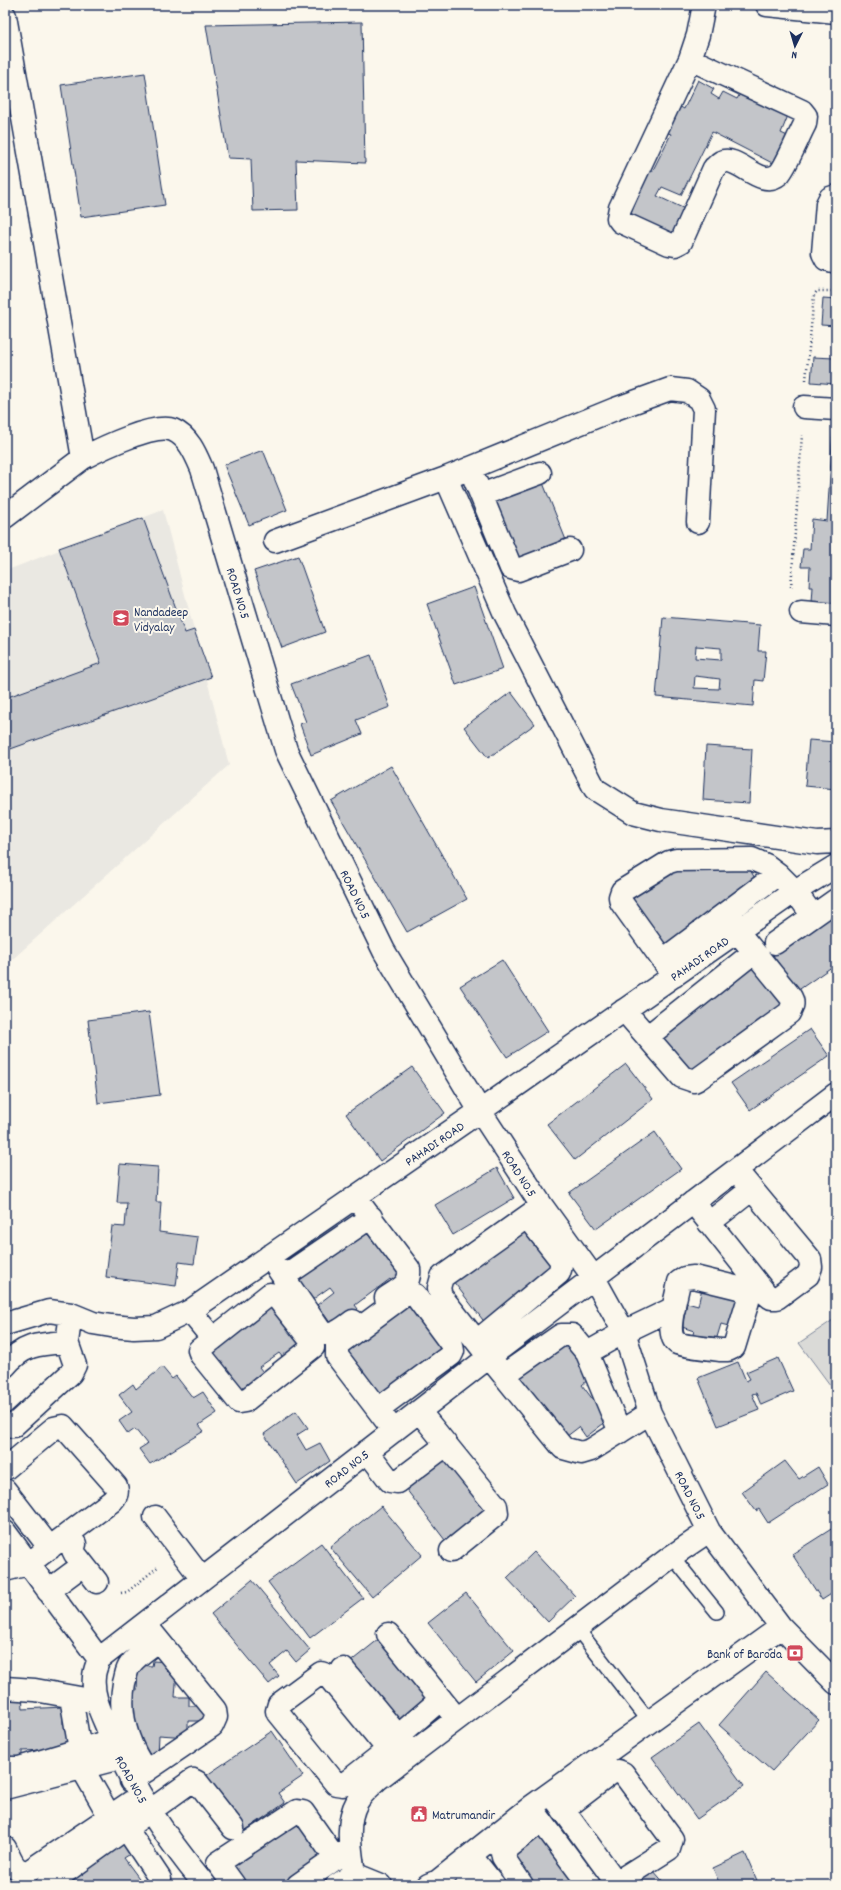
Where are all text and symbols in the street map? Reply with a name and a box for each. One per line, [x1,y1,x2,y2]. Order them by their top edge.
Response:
north arrow [775,26,815,66]
text: N [790,46,798,62]
street label: ROAD NO.5 [220,566,253,622]
place label: Nandadeep Vidyalay [134,604,188,638]
school or university icon: Nandadeep Vidyalay [111,608,131,628]
street label: ROAD NO.5 [334,867,374,923]
street label: PAHADI ROAD [667,933,734,987]
street label: PAHADI ROAD [402,1118,469,1172]
street label: ROAD NO.5 [496,1147,540,1202]
street label: ROAD NO.5 [321,1446,374,1494]
street label: ROAD NO.5 [668,1468,709,1524]
bank icon: Bank of Baroda [785,1643,805,1663]
place label: Bank of Baroda [707,1646,783,1665]
street label: ROAD NO.5 [109,1753,151,1808]
public building icon: Matrumandir [409,1804,429,1824]
place label: Matrumandir [432,1807,495,1826]

